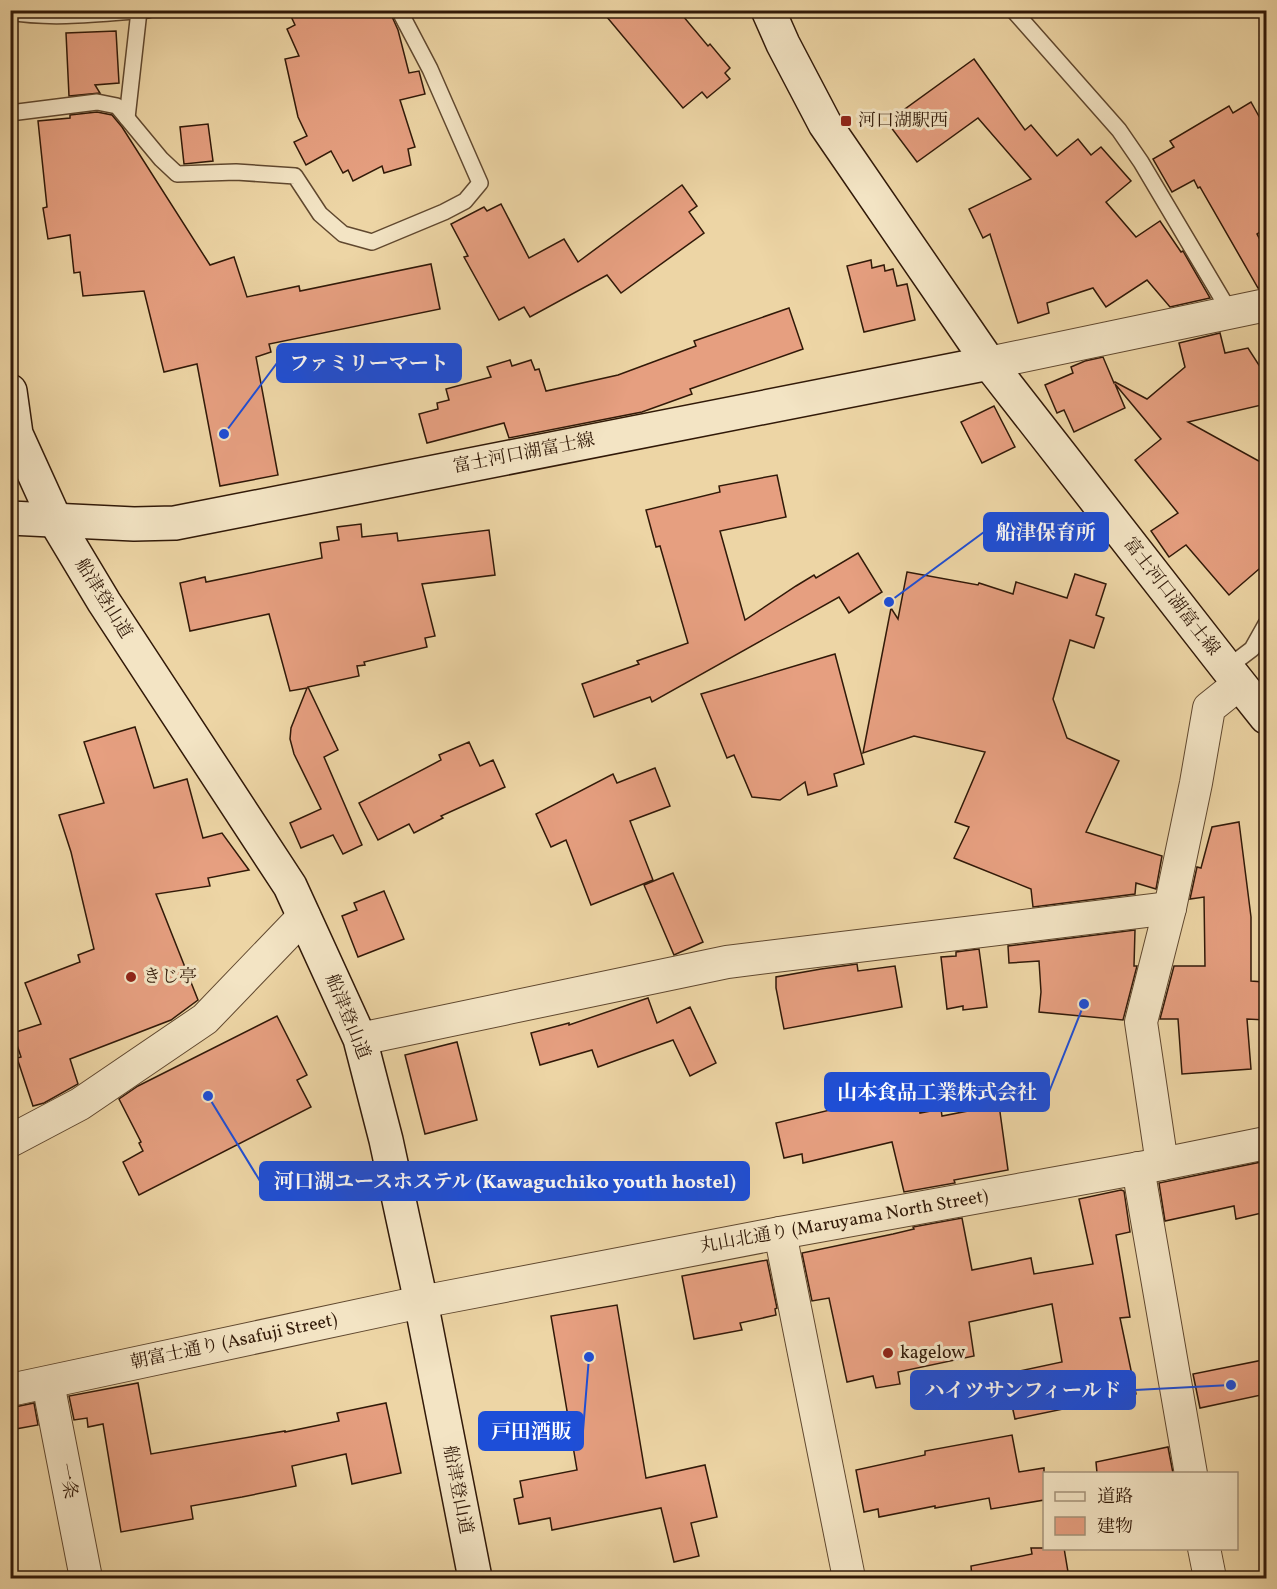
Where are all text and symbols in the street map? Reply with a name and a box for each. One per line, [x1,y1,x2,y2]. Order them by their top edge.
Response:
place label: 河口湖駅西 [858,109,948,134]
marker: 河口湖駅西 [839,114,853,128]
callout: ファミリーマート [277,344,461,382]
text: ファミリーマート [289,351,449,379]
street label: 富士河口湖富士線 [451,428,597,480]
callout: 船津保育所 [984,513,1108,551]
text: 船津保育所 [996,520,1096,548]
street label: 富士河口湖富士線 [1117,533,1225,661]
street label: 船津登山道 [69,554,137,644]
place label: きじ亭 [143,965,197,990]
marker: きじ亭 [124,970,138,984]
street label: 船津登山道 [319,971,375,1063]
callout: 山本食品工業株式会社 [825,1073,1049,1111]
text: 山本食品工業株式会社 [837,1080,1037,1108]
callout: 河口湖ユースホステル (Kawaguchiko youth hostel) [260,1162,749,1200]
text: 河口湖ユースホステル (Kawaguchiko youth hostel) [274,1169,736,1197]
street label: 丸山北通り (Maruyama North Street) [698,1184,990,1260]
street label: 朝富士通り (Asafuji Street) [128,1308,340,1376]
place label: kagelow [900,1341,965,1366]
marker: kagelow [881,1346,895,1360]
callout: ハイツサンフィールド [911,1371,1135,1409]
text: ハイツサンフィールド [925,1378,1122,1406]
callout: 戸田酒販 [479,1412,583,1450]
text: 戸田酒販 [491,1419,572,1447]
street label: 船津登山道 [436,1443,478,1537]
street label: 一条 [51,1461,83,1501]
legend [1043,1472,1238,1550]
text: 道路 [1097,1485,1133,1510]
text: 建物 [1097,1515,1133,1540]

